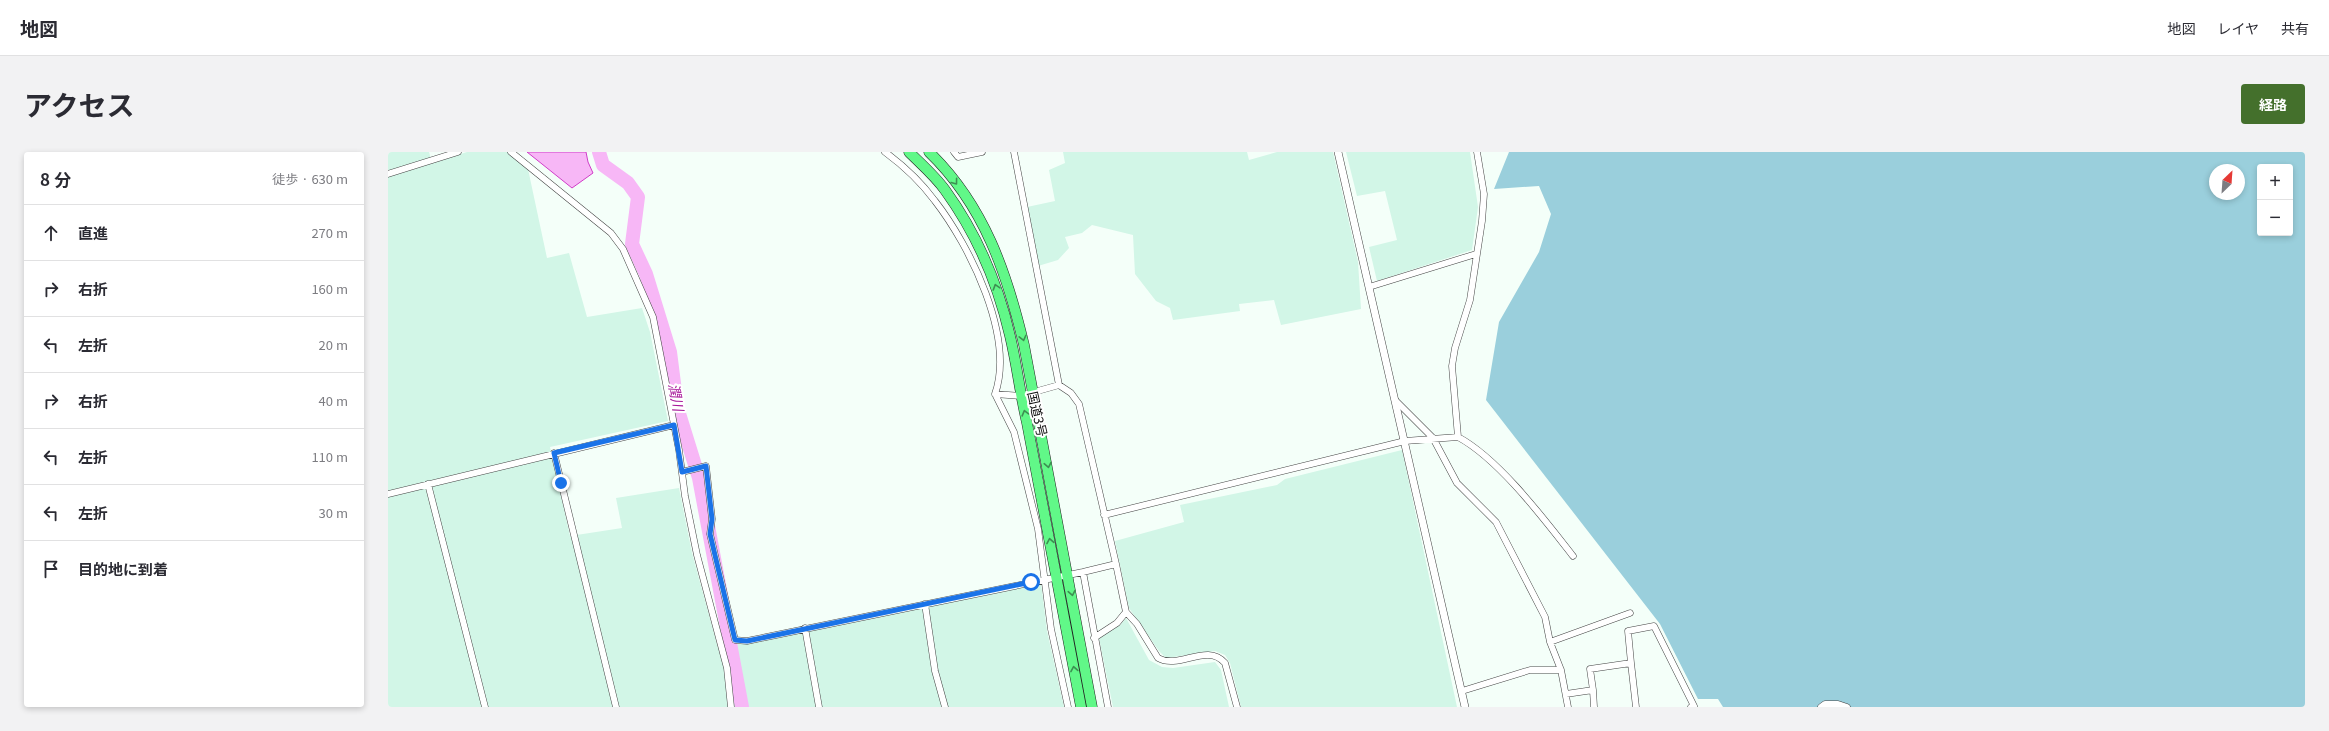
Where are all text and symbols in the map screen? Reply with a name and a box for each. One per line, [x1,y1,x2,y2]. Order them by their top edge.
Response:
text: 地図 [20,14,58,41]
text: 地図 [2167,18,2195,38]
text: レイヤ [2217,18,2259,38]
text: 共有 [2281,18,2309,38]
text: アクセス [24,84,135,124]
button: 経路 [2241,84,2305,124]
north arrow [2209,164,2245,200]
map controls [2257,164,2293,236]
button: + [2257,164,2293,200]
text: 8 分 [40,166,71,191]
text: 徒歩 · 630 m [272,169,348,188]
one-way arrow [950,177,957,184]
button: − [2257,200,2293,236]
icon: ahead [40,222,62,244]
text: 直進 [78,222,108,243]
text: 270 m [311,223,348,242]
icon: right [40,278,62,300]
text: 右折 [78,278,108,299]
text: 160 m [311,279,348,298]
one-way arrow [992,283,1001,290]
icon: left [40,334,62,356]
text: 左折 [78,334,108,355]
text: 20 m [319,335,348,354]
one-way arrow [1018,335,1026,341]
water label: 潤川 [665,381,690,415]
street label: 国道3号 [1024,389,1052,439]
icon: right [40,390,62,412]
text: 右折 [78,390,108,411]
text: 40 m [319,391,348,410]
one-way arrow [1021,410,1030,417]
icon: left [40,446,62,468]
text: 左折 [78,446,108,467]
text: 110 m [311,447,348,466]
one-way arrow [1043,462,1051,469]
route end [552,474,570,492]
icon: left [40,502,62,524]
text: 左折 [78,502,108,523]
text: 30 m [319,503,348,522]
one-way arrow [1046,538,1055,544]
icon: arrive [40,558,62,580]
text: 目的地に到着 [78,558,168,579]
route start [1022,573,1040,591]
one-way arrow [1067,590,1075,596]
one-way arrow [1071,665,1079,672]

